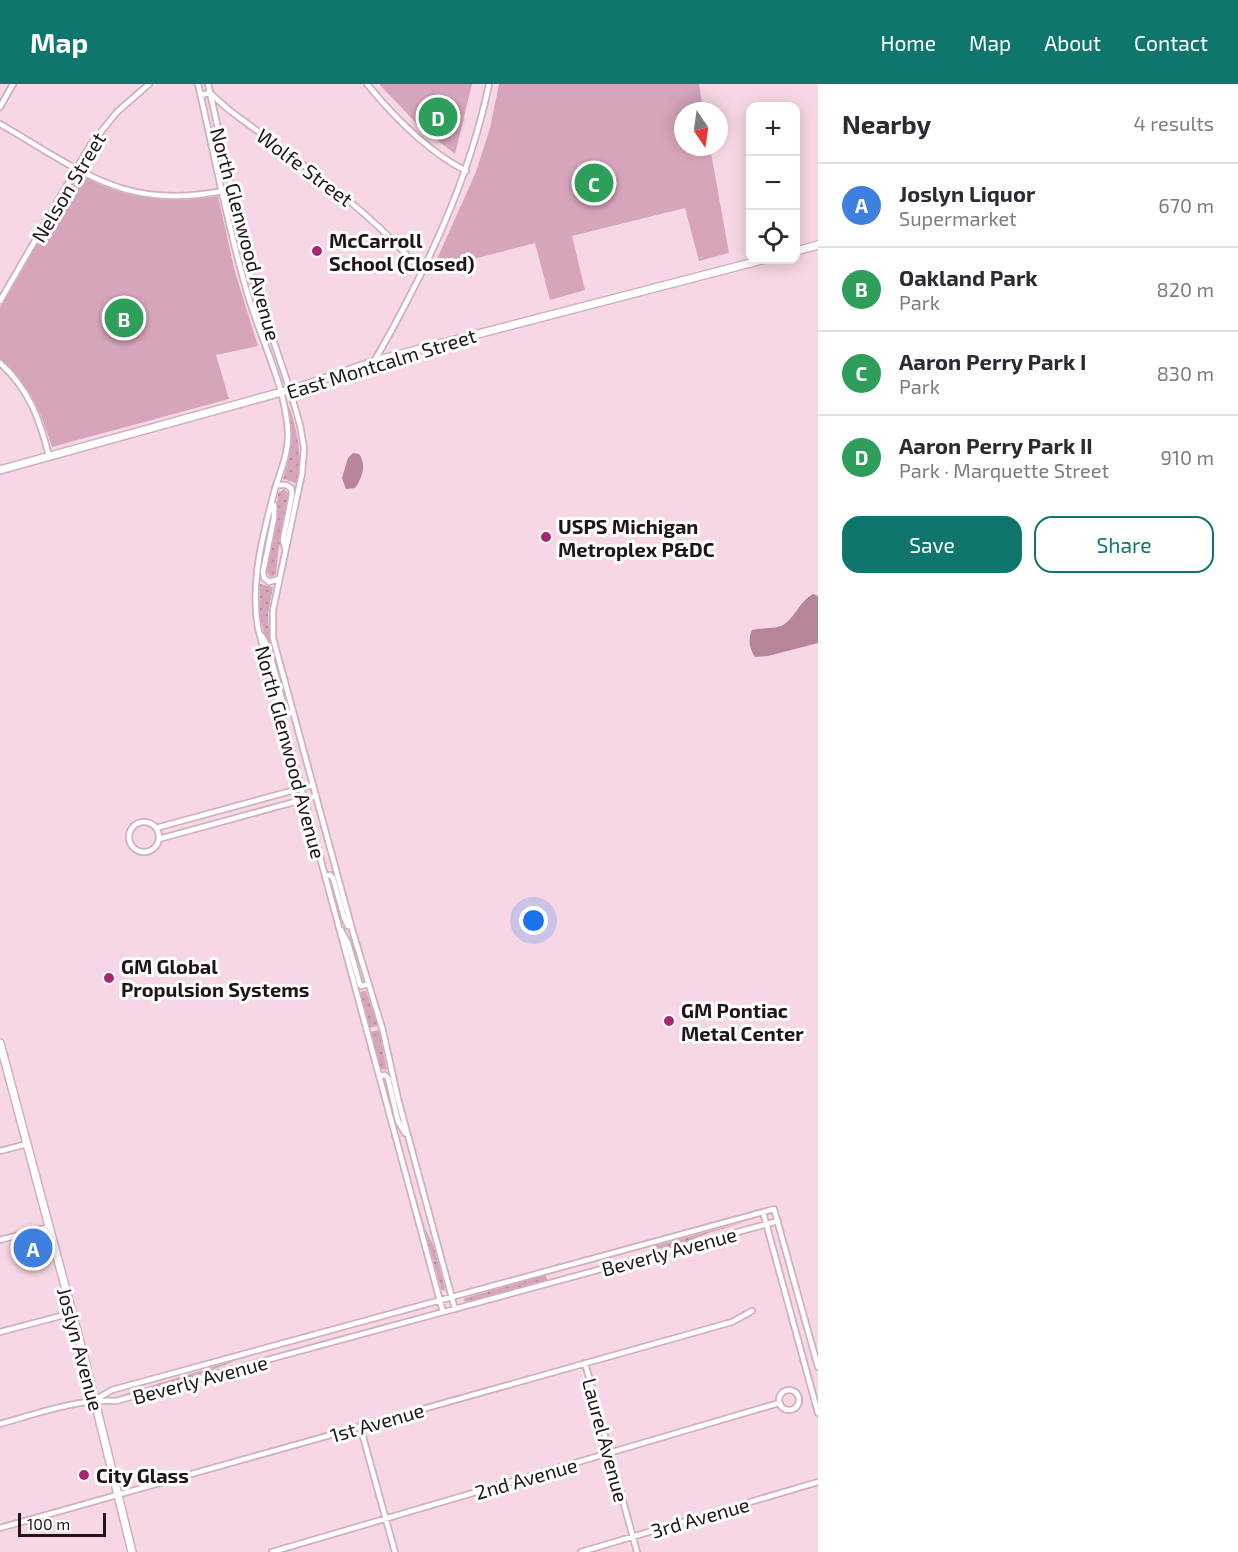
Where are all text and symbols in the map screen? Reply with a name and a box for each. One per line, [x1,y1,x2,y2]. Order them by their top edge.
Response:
text: Map [30,25,88,59]
text: Home [880,30,936,55]
text: Map [969,30,1011,55]
text: About [1044,30,1101,55]
text: Contact [1134,30,1208,55]
pin: D [418,94,458,140]
north arrow [674,102,728,156]
map controls [746,102,800,264]
button: + [746,102,800,156]
text: Nearby [842,108,931,139]
text: 4 results [1134,111,1214,135]
street label: Wolfe Street [252,123,358,211]
street label: North Glenwood Avenue [206,125,286,343]
street label: Nelson Street [26,127,110,246]
button: − [746,156,800,210]
pin: C [574,160,614,206]
text: Joslyn Liquor [899,180,1035,206]
text: A [855,193,868,217]
text: 670 m [1158,193,1214,217]
text: Supermarket [899,206,1017,230]
button: locate [746,210,800,264]
place label: McCarroll School (Closed) [329,228,475,275]
marker: McCarroll School (Closed) [310,244,324,258]
text: Oakland Park [899,264,1038,290]
text: B [855,277,868,301]
text: 820 m [1157,277,1214,301]
text: Park [899,290,940,314]
pin: B [104,296,144,340]
street label: East Montcalm Street [283,323,479,403]
text: Aaron Perry Park I [899,348,1086,374]
text: C [856,361,867,385]
text: 830 m [1157,361,1214,385]
text: Park [899,374,940,398]
text: Aaron Perry Park II [899,432,1093,458]
text: D [855,445,868,469]
text: 910 m [1161,445,1214,469]
text: Park · Marquette Street [899,458,1109,482]
place label: USPS Michigan Metroplex P&DC [558,514,715,561]
button: Save [842,516,1022,573]
button: Share [1034,516,1214,573]
marker: USPS Michigan Metroplex P&DC [539,530,553,544]
street label: North Glenwood Avenue [251,643,331,861]
your location [519,906,548,935]
place label: GM Global Propulsion Systems [121,954,309,1002]
marker: GM Global Propulsion Systems [102,971,116,985]
place label: GM Pontiac Metal Center [681,998,804,1045]
marker: GM Pontiac Metal Center [662,1014,676,1028]
street label: Beverly Avenue [599,1221,739,1281]
pin: A [14,1226,52,1270]
street label: Joslyn Avenue [53,1285,109,1413]
street label: Beverly Avenue [130,1349,270,1409]
street label: Laurel Avenue [578,1375,634,1505]
street label: 1st Avenue [327,1397,427,1447]
street label: 2nd Avenue [472,1452,580,1504]
place label: City Glass [96,1463,189,1488]
marker: City Glass [77,1468,91,1482]
street label: 3rd Avenue [648,1491,752,1543]
scale bar [18,1510,106,1538]
text: 100 m [27,1514,70,1533]

